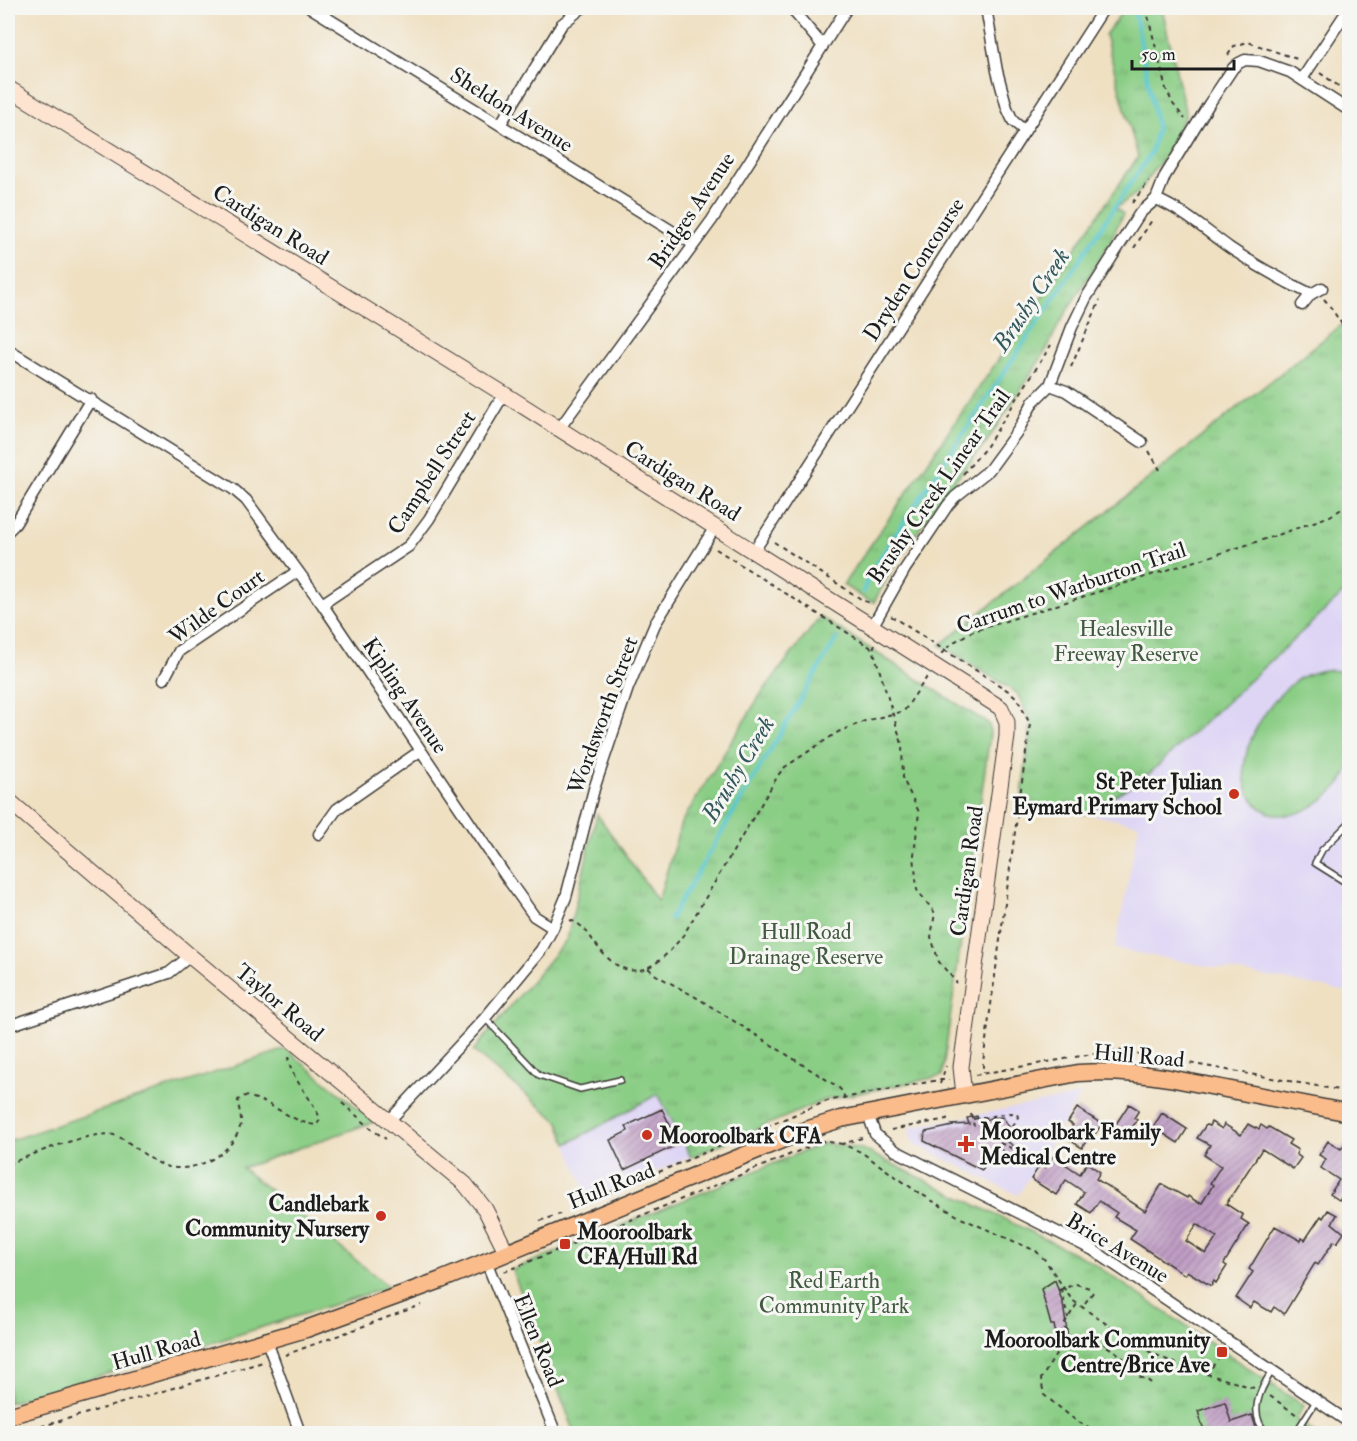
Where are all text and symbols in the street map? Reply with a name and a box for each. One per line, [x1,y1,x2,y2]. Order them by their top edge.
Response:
scale bar [1132,33,1234,71]
text: 50 m [1141,43,1176,66]
street label: Sheldon Avenue [445,61,578,159]
street label: Bridges Avenue [642,147,741,274]
street label: Cardigan Road [207,178,334,272]
street label: Dryden Concourse [857,193,971,346]
water label: Brushy Creek [985,243,1077,359]
street label: Brushy Creek Linear Trail [861,383,1017,589]
street label: Campbell Street [381,405,483,540]
street label: Cardigan Road [619,434,746,528]
street label: Carrum to Warburton Trail [953,535,1190,640]
street label: Wilde Court [162,563,270,652]
park label: Healesville Freeway Reserve [1054,615,1198,668]
street label: Kipling Avenue [355,632,454,760]
street label: Wordsworth Street [561,633,644,799]
water label: Brushy Creek [694,711,782,829]
place label: St Peter Julian Eymard Primary School [1012,768,1223,822]
marker: St Peter Julian Eymard Primary School [1227,787,1241,801]
street label: Cardigan Road [944,804,990,938]
park label: Hull Road Drainage Reserve [729,918,883,971]
street label: Taylor Road [229,958,330,1048]
street label: Hull Road [1092,1038,1186,1074]
place label: Mooroolbark Family Medical Centre [979,1118,1162,1171]
place label: Mooroolbark CFA [658,1122,823,1150]
marker: Mooroolbark CFA [640,1128,654,1142]
marker: Mooroolbark Family Medical Centre [957,1135,975,1153]
street label: Hull Road [564,1156,659,1216]
place label: Candlebark Community Nursery [185,1190,370,1244]
street label: Brice Avenue [1061,1206,1174,1289]
marker: Candlebark Community Nursery [374,1209,388,1223]
place label: Mooroolbark CFA/Hull Rd [576,1218,698,1271]
marker: Mooroolbark CFA/Hull Rd [558,1237,572,1251]
park label: Red Earth Community Park [759,1267,910,1320]
street label: Ellen Road [507,1290,570,1391]
street label: Hull Road [109,1325,204,1377]
place label: Mooroolbark Community Centre/Brice Ave [983,1326,1211,1379]
marker: Mooroolbark Community Centre/Brice Ave [1215,1345,1229,1359]

